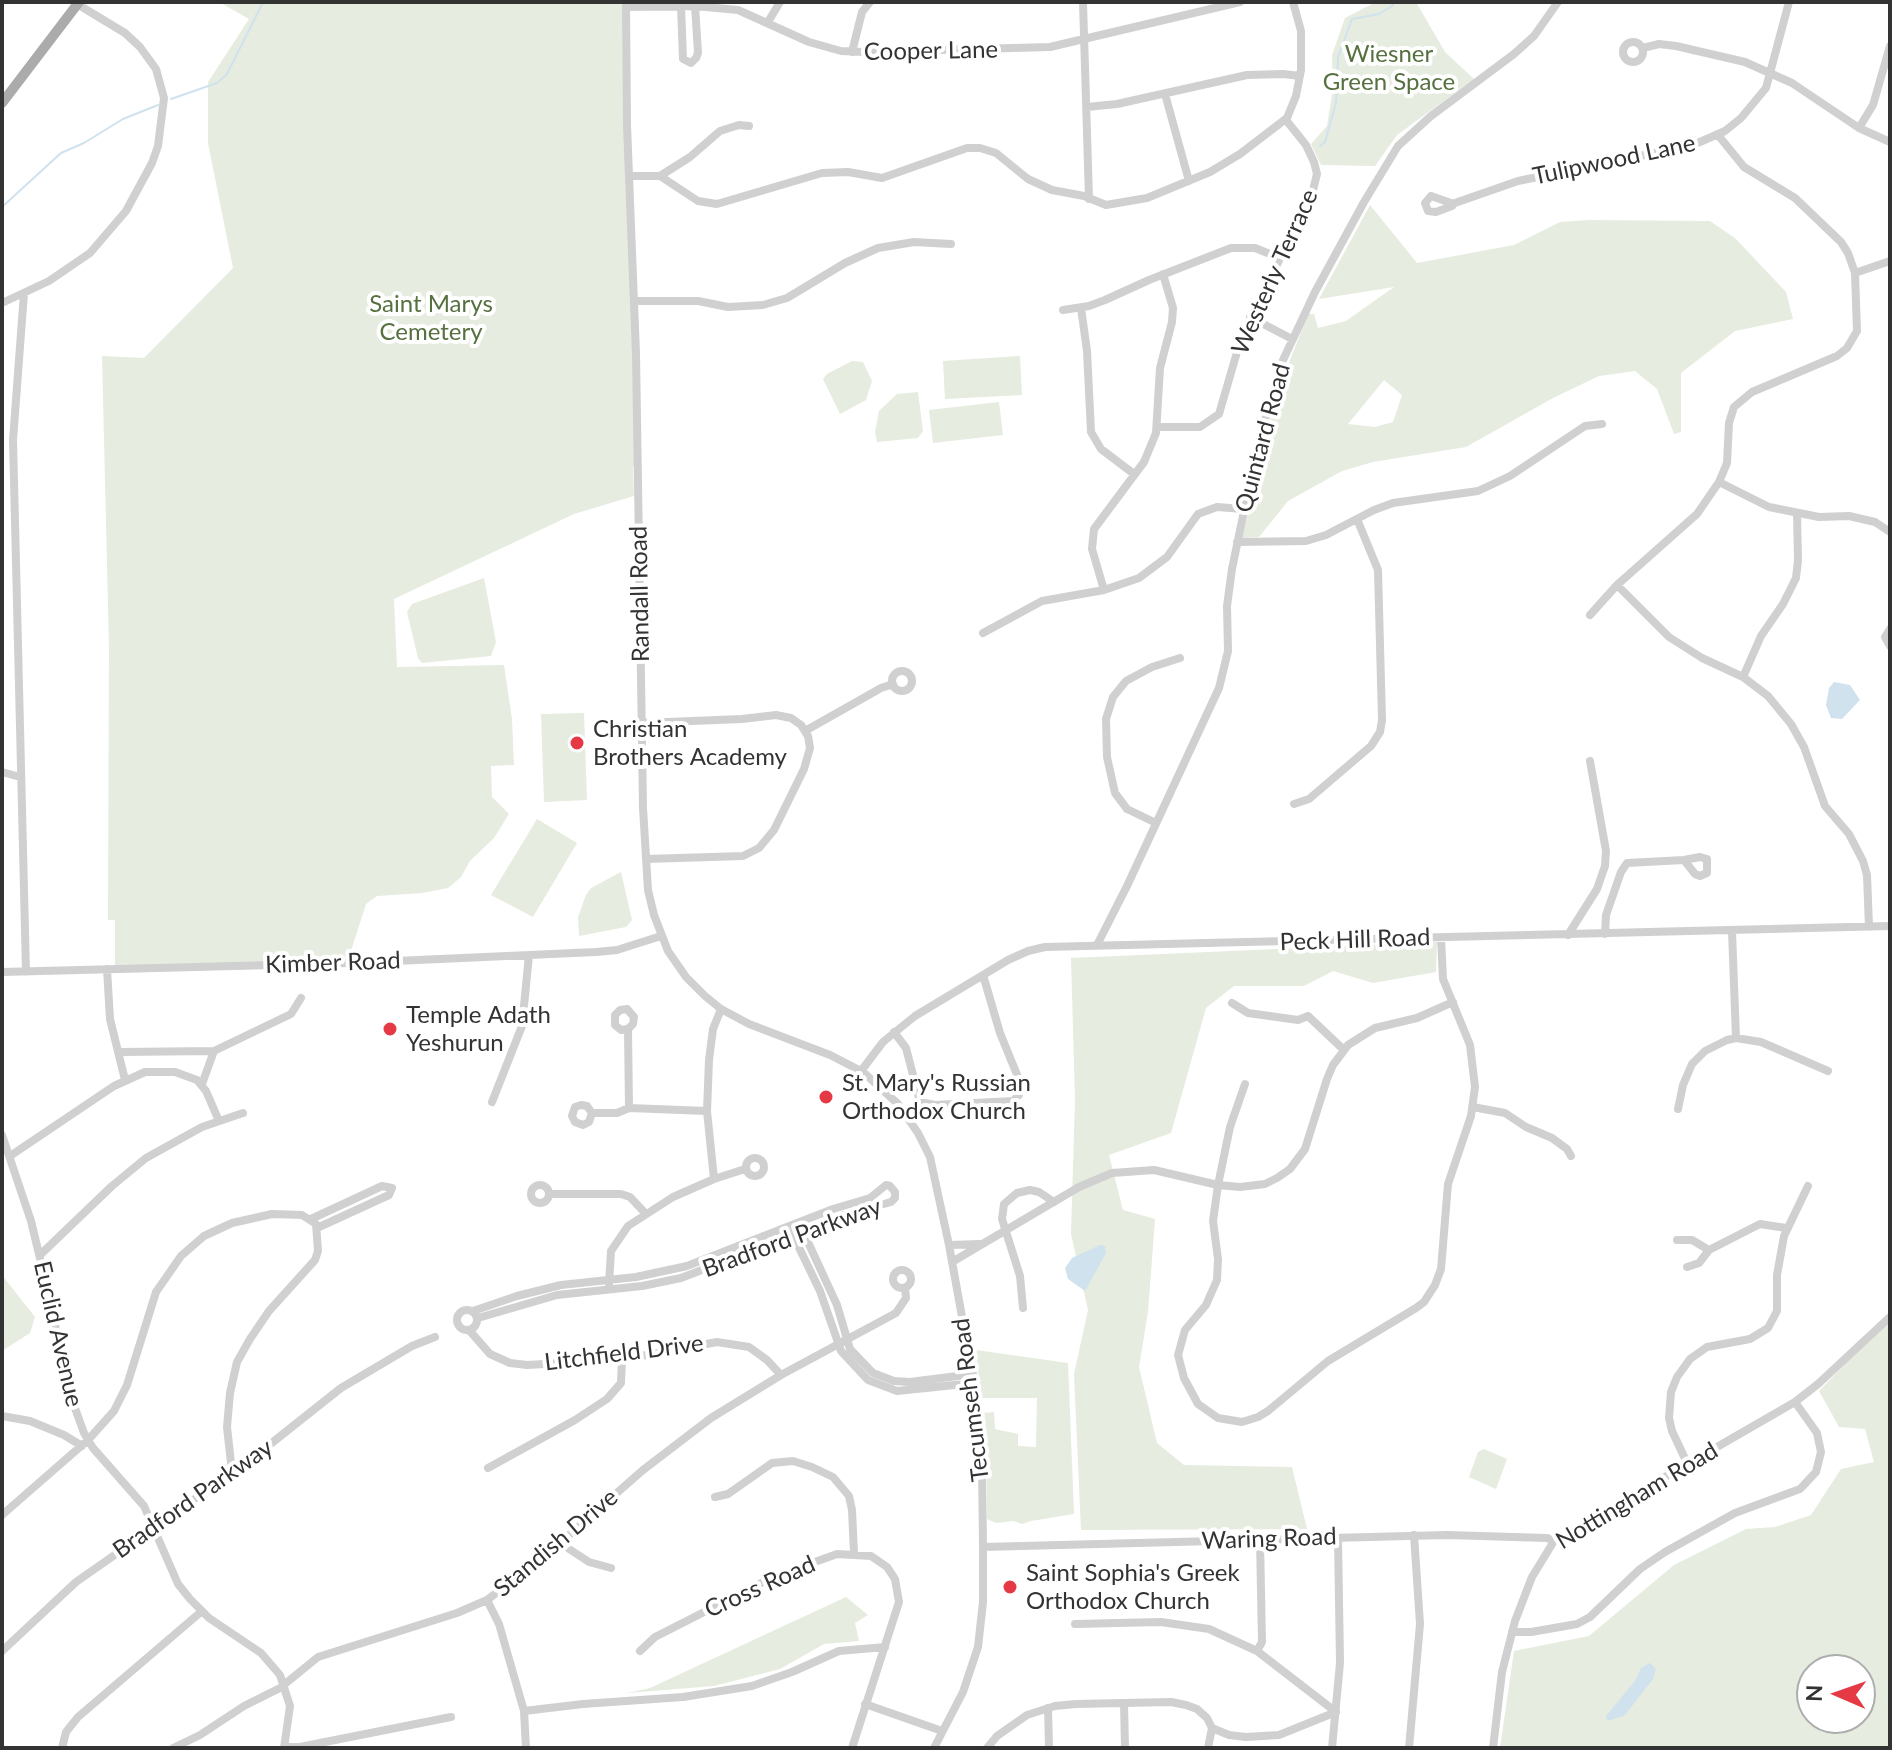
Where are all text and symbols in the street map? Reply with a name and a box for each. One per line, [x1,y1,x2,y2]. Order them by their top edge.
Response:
street label: Cooper Lane [864,35,998,67]
park label: Wiesner Green Space [1323,40,1455,96]
street label: Tulipwood Lane [1530,129,1698,191]
street label: Westerly Terrace [1226,185,1324,359]
park label: Saint Marys Cemetery [369,290,493,346]
street label: Quintard Road [1229,360,1297,516]
street label: Randall Road [624,526,656,662]
place label: Christian Brothers Academy [593,715,787,771]
marker: Christian Brothers Academy [568,734,586,752]
street label: Peck Hill Road [1279,923,1431,957]
street label: Kimber Road [265,946,401,980]
place label: Temple Adath Yeshurun [406,1001,551,1057]
marker: Temple Adath Yeshurun [381,1020,399,1038]
place label: St. Mary's Russian Orthodox Church [842,1069,1031,1125]
marker: St. Mary's Russian Orthodox Church [817,1088,835,1106]
street label: Bradford Parkway [699,1192,885,1284]
street label: Euclid Avenue [27,1258,89,1410]
street label: Tecumseh Road [947,1317,995,1483]
street label: Litchfield Drive [543,1329,705,1377]
street label: Bradford Parkway [108,1433,278,1565]
street label: Nottingham Road [1551,1436,1723,1556]
street label: Standish Drive [488,1483,624,1603]
street label: Waring Road [1201,1522,1337,1556]
street label: Cross Road [700,1550,820,1624]
place label: Saint Sophia's Greek Orthodox Church [1026,1559,1240,1615]
marker: Saint Sophia's Greek Orthodox Church [1001,1578,1019,1596]
north arrow [1796,1654,1876,1734]
text: N [1800,1684,1827,1702]

